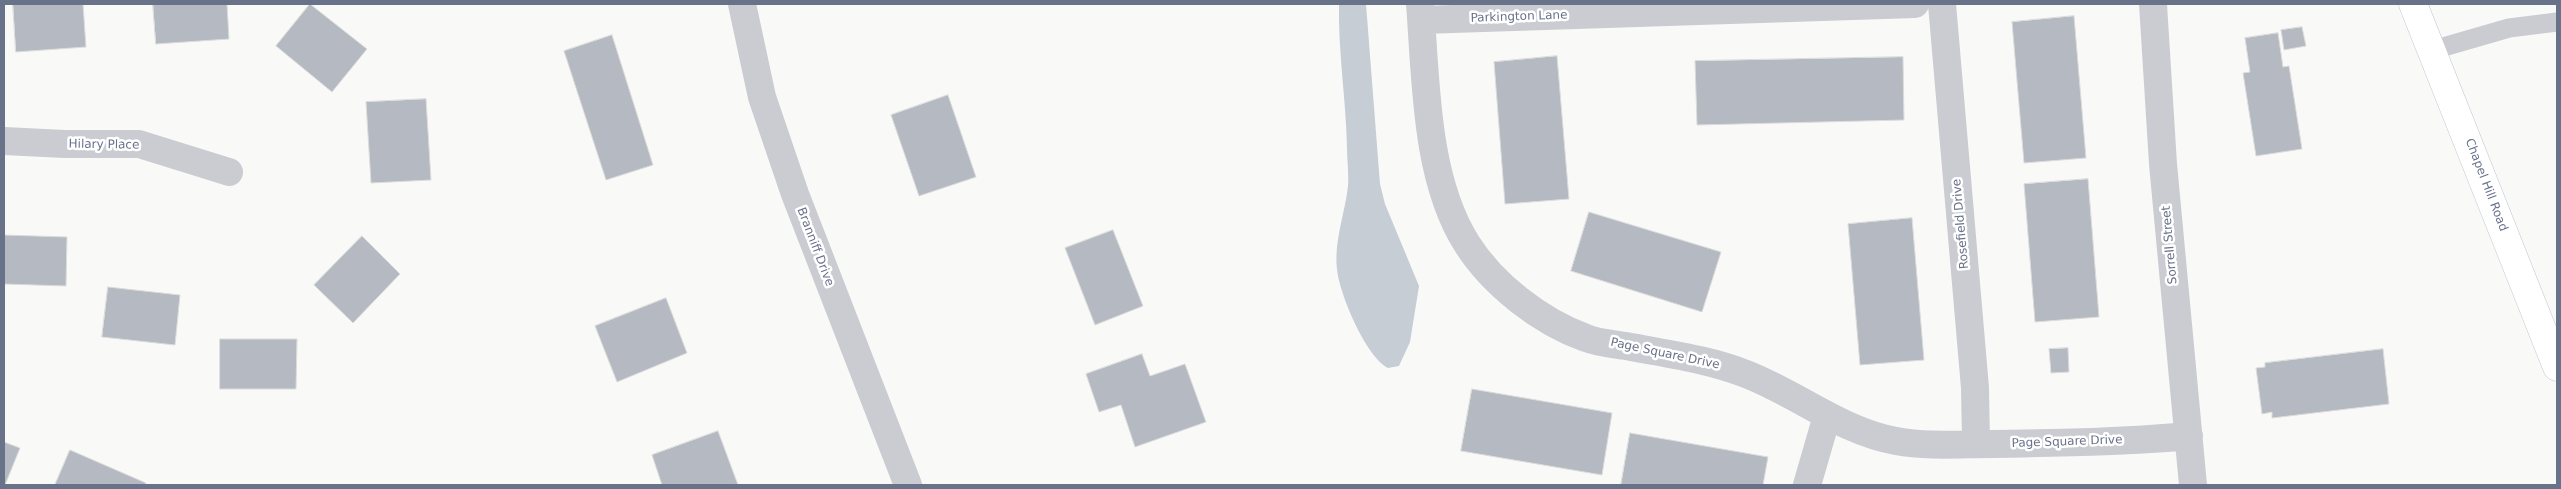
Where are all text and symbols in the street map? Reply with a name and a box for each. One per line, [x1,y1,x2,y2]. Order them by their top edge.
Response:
street label: Parkington Lane [1470,8,1568,26]
street label: Chapel Hill Road [2462,136,2510,234]
street label: Hilary Place [68,137,140,153]
street label: Rosefield Drive [1950,178,1972,270]
street label: Sorrell Street [2159,205,2181,285]
street label: Branniff Drive [793,206,837,288]
street label: Page Square Drive [1609,335,1721,373]
street label: Page Square Drive [2011,433,2123,451]

